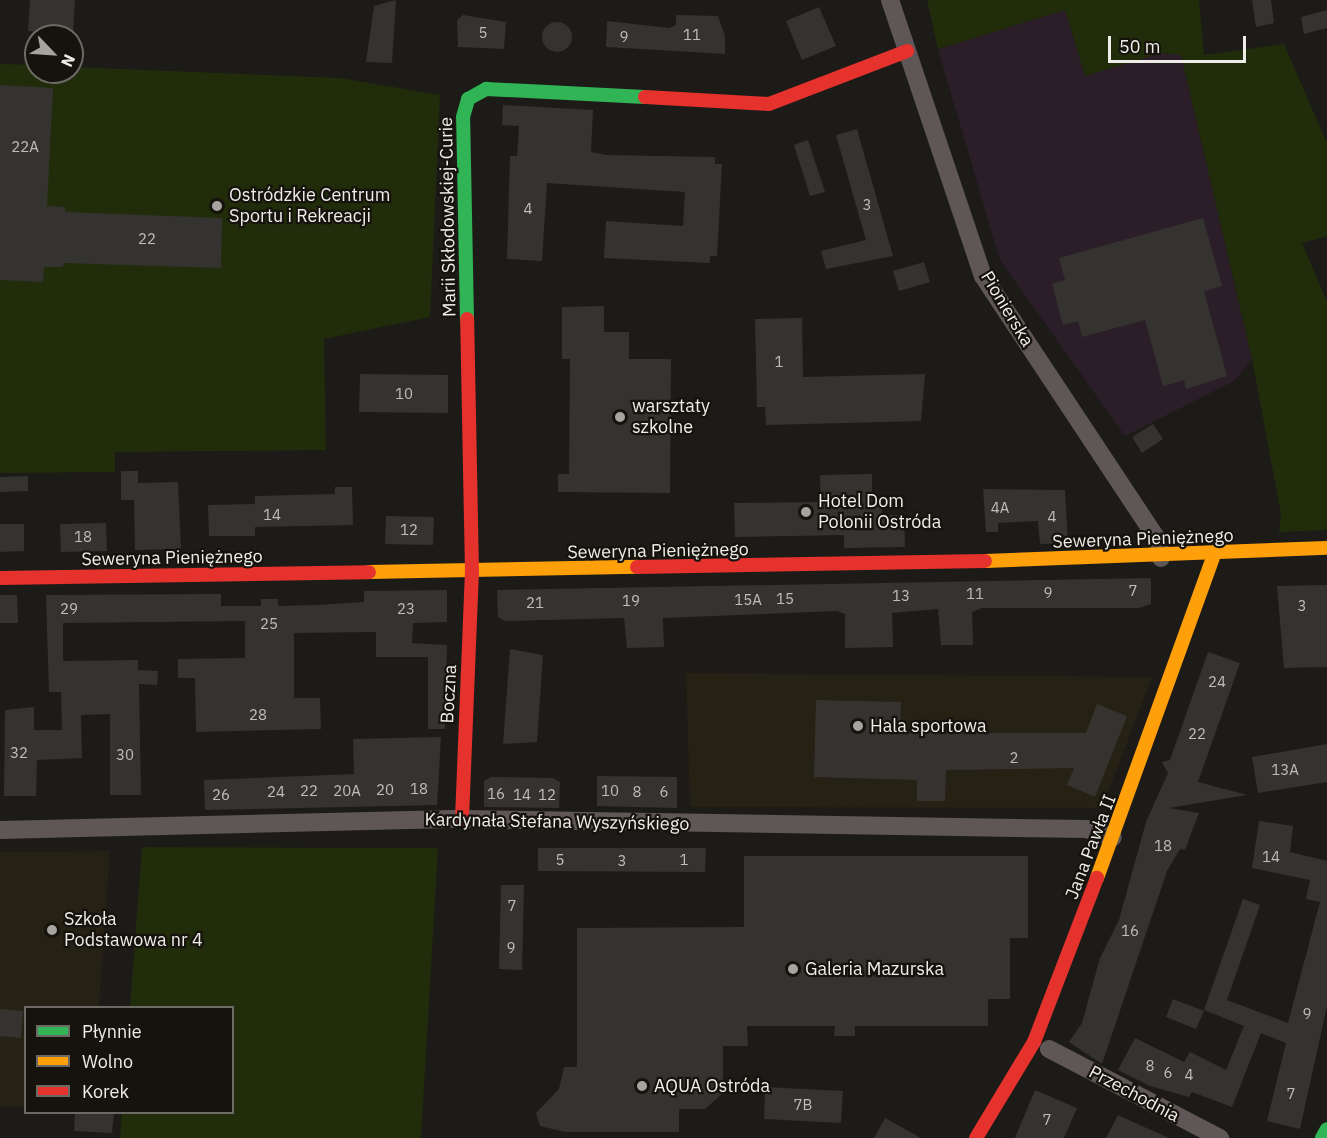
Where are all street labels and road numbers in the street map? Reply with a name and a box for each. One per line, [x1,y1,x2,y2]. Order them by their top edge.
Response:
street label: Marii Skłodowskiej-Curie [435,117,461,317]
street label: Pionierska [976,267,1038,351]
street label: Seweryna Pieniężnego [1052,525,1234,553]
street label: Seweryna Pieniężnego [567,539,749,563]
street label: Seweryna Pieniężnego [81,546,263,570]
street label: Boczna [437,664,461,724]
street label: Jana Pawła II [1061,792,1121,902]
street label: Kardynała Stefana Wyszyńskiego [424,809,690,835]
street label: Przechodnia [1085,1061,1183,1127]

